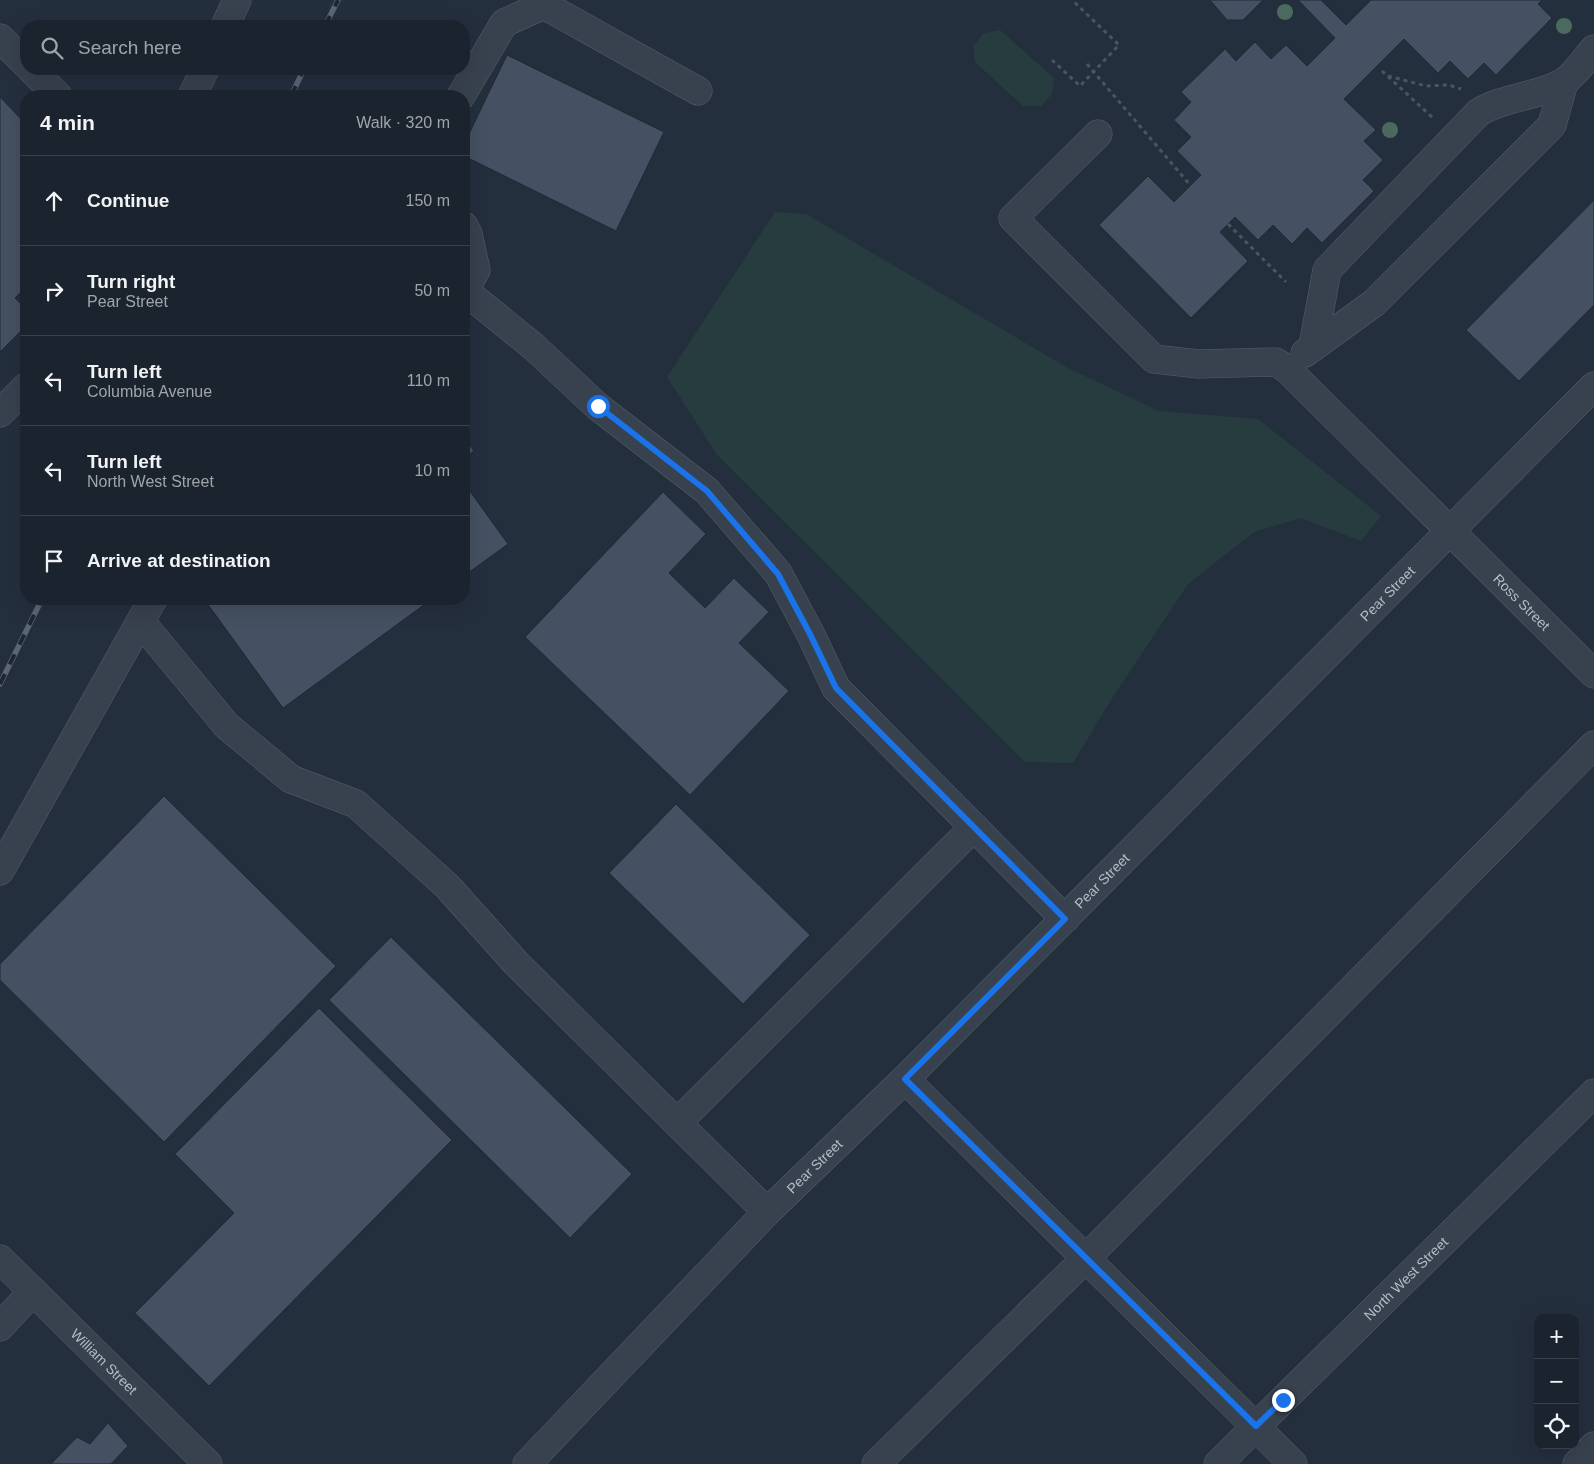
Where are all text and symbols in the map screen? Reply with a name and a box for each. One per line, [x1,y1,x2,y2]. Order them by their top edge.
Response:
search box [20,20,470,75]
icon: search [38,34,66,62]
text: Search here [78,37,182,58]
text: 4 min [40,111,95,134]
text: Walk · 320 m [356,114,450,131]
icon: ahead [40,187,68,215]
text: Continue [87,190,169,211]
text: 150 m [406,192,450,209]
text: Turn right [87,271,175,292]
icon: right [40,277,68,305]
text: 50 m [414,282,450,299]
text: Pear Street [87,293,168,310]
text: Turn left [87,361,162,382]
icon: left [40,367,68,395]
text: 110 m [407,372,450,389]
text: Columbia Avenue [87,383,212,400]
route start [587,395,610,418]
text: Turn left [87,451,162,472]
icon: left [40,457,68,485]
text: 10 m [414,462,450,479]
text: North West Street [87,473,214,490]
icon: arrive [40,547,68,575]
text: Arrive at destination [87,550,271,571]
street label: Pear Street [1357,563,1418,624]
street label: Ross Street [1490,571,1553,634]
street label: Pear Street [1071,850,1133,912]
street label: Pear Street [783,1136,846,1197]
street label: North West Street [1361,1234,1451,1323]
map controls [1534,1314,1579,1449]
button: + [1534,1314,1579,1359]
street label: William Street [68,1325,140,1398]
button: − [1534,1359,1579,1404]
route end [1272,1389,1295,1412]
button: locate [1534,1404,1579,1449]

